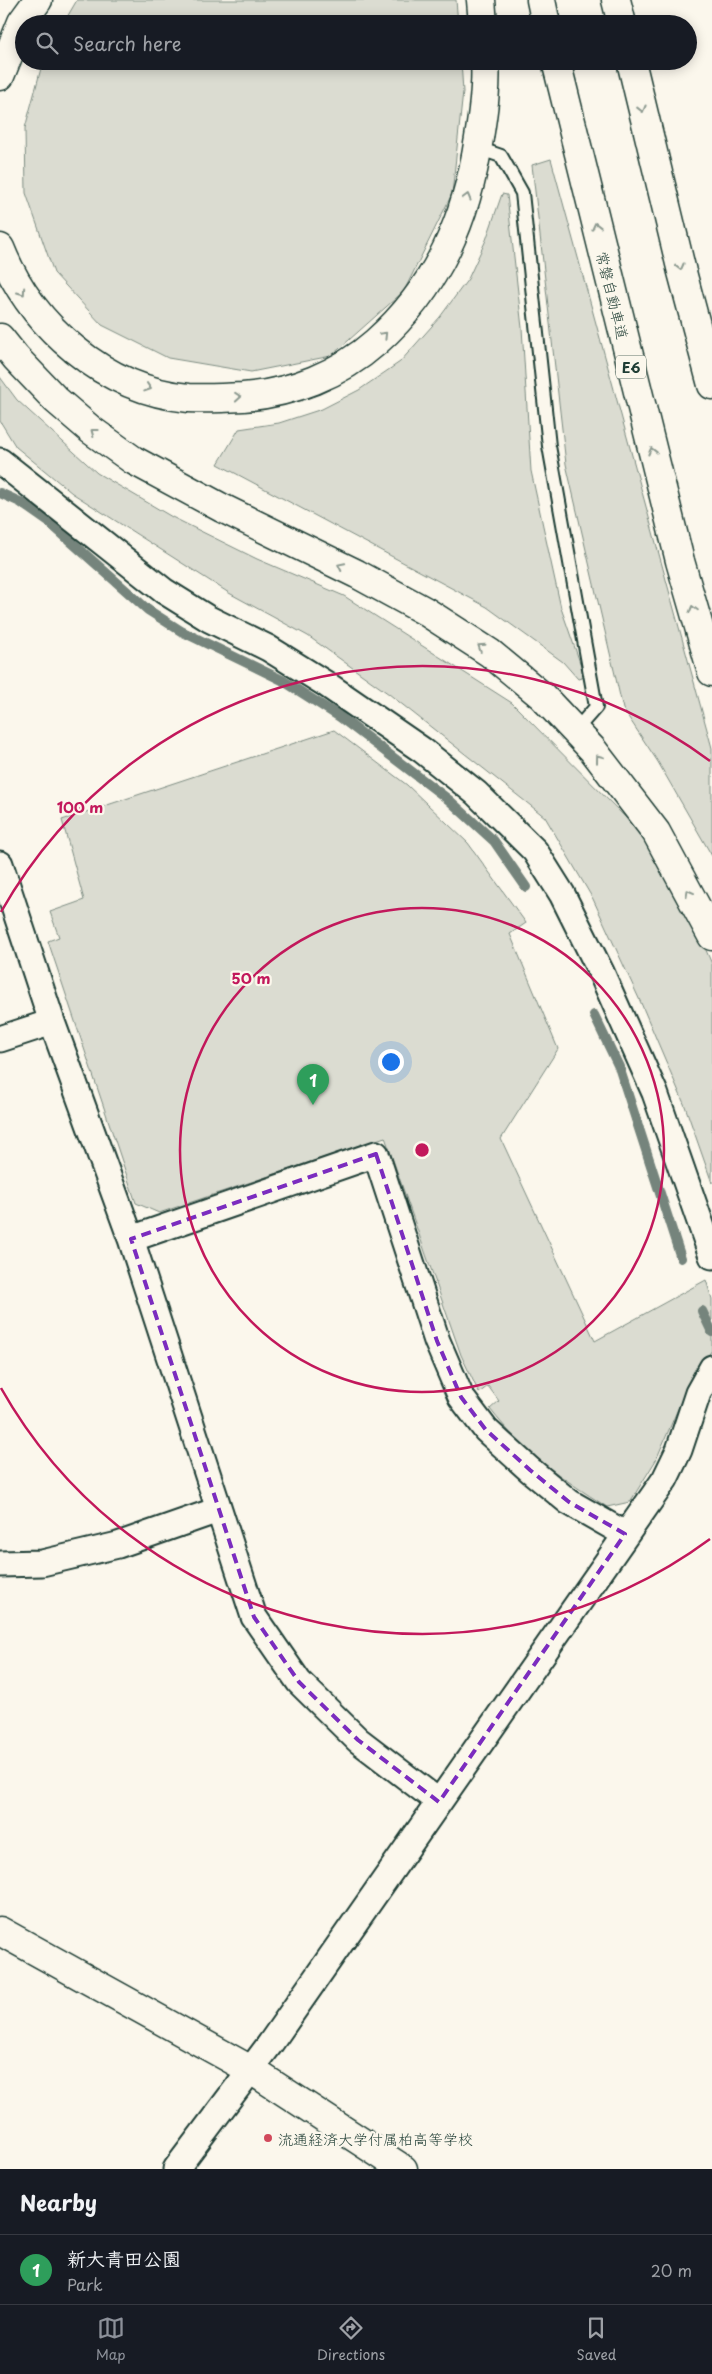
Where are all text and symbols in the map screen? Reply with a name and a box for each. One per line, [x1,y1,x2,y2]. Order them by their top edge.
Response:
search box [15,15,697,70]
icon: search [33,29,61,57]
text: Search here [73,29,182,57]
one-way arrow [636,104,647,113]
one-way arrow [461,193,472,202]
one-way arrow [591,221,602,230]
street label: 常磐自動車道 [591,249,635,341]
one-way arrow [675,262,685,270]
one-way arrow [16,286,25,295]
one-way arrow [378,331,387,340]
road number: E6 [616,356,646,378]
one-way arrow [143,383,152,393]
one-way arrow [234,392,242,403]
one-way arrow [91,429,100,437]
one-way arrow [647,447,658,456]
one-way arrow [337,562,346,572]
one-way arrow [689,605,699,613]
one-way arrow [478,644,487,654]
one-way arrow [596,755,605,764]
text: 100 m [57,795,103,818]
one-way arrow [685,889,695,898]
text: 50 m [232,966,270,989]
your location [378,1049,404,1075]
pin: 1 [297,1064,329,1105]
centre of rings [413,1141,431,1159]
place label: 流通経済大学付属柏高等学校 [278,2127,473,2150]
marker: 流通経済大学付属柏高等学校 [262,2132,274,2144]
text: Nearby [20,2186,97,2218]
text: 新大青田公園 [67,2244,181,2272]
text: 1 [32,2258,40,2282]
text: 20 m [651,2258,692,2282]
text: Park [67,2272,103,2296]
tab: Map [96,2314,126,2365]
tab: Directions [317,2314,385,2365]
tab: Saved [577,2314,616,2365]

